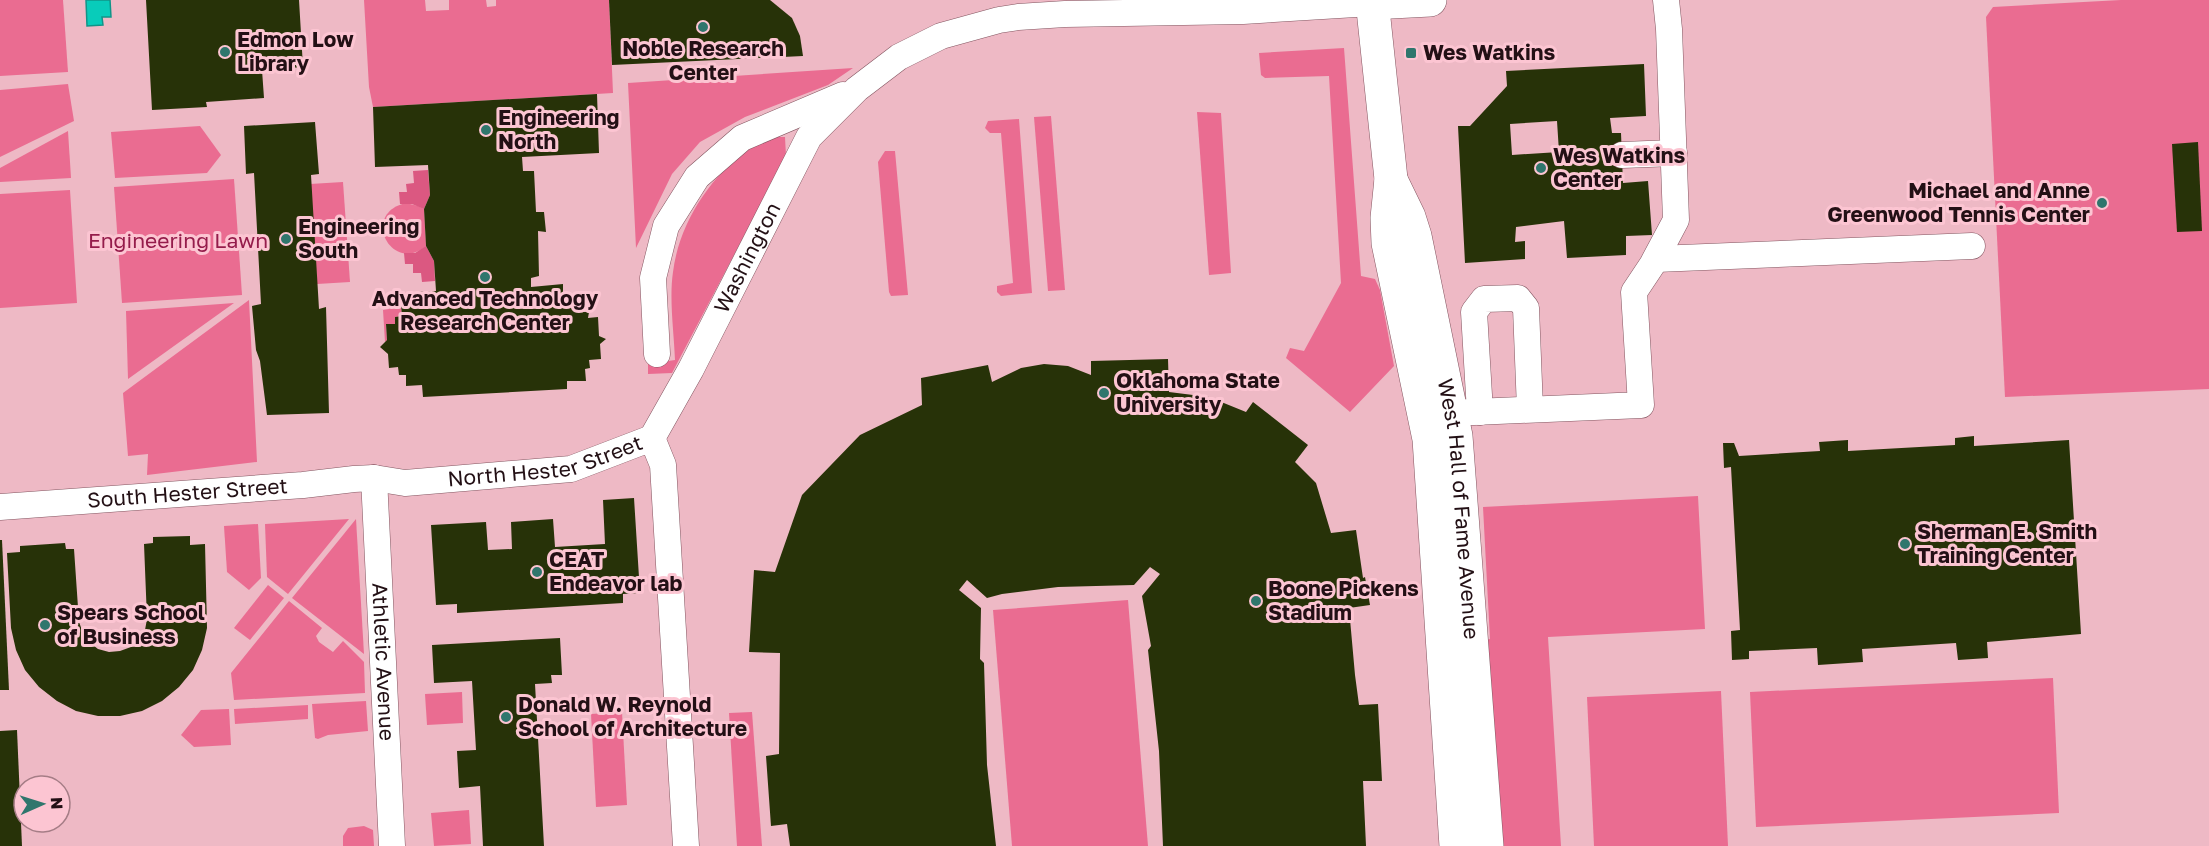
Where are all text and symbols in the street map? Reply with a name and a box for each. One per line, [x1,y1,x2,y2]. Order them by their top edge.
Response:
marker: Noble Research Center [696,20,710,34]
place label: Edmon Low Library [237,26,354,76]
place label: Noble Research Center [622,35,784,85]
place label: Wes Watkins [1423,39,1556,65]
marker: Edmon Low Library [218,45,232,59]
marker: Wes Watkins [1404,46,1418,60]
place label: Engineering North [498,104,620,154]
marker: Engineering North [479,123,493,137]
place label: Wes Watkins Center [1553,142,1686,192]
marker: Wes Watkins Center [1534,161,1548,175]
place label: Michael and Anne Greenwood Tennis Center [1827,177,2090,227]
marker: Michael and Anne Greenwood Tennis Center [2095,196,2109,210]
street label: Washington [708,198,786,317]
place label: Engineering South [298,213,420,263]
park label: Engineering Lawn [88,227,268,253]
marker: Engineering South [279,232,293,246]
marker: Advanced Technology Research Center [478,270,492,284]
place label: Advanced Technology Research Center [372,285,599,335]
place label: Oklahoma State University [1116,367,1280,417]
street label: West Hall of Fame Avenue [1433,376,1485,640]
marker: Oklahoma State University [1097,386,1111,400]
street label: North Hester Street [446,429,646,491]
street label: South Hester Street [86,472,289,513]
place label: Sherman E. Smith Training Center [1917,518,2097,568]
marker: Sherman E. Smith Training Center [1898,537,1912,551]
place label: CEAT Endeavor lab [549,546,682,596]
marker: CEAT Endeavor lab [530,565,544,579]
place label: Boone Pickens Stadium [1268,575,1419,625]
street label: Athletic Avenue [367,582,401,741]
marker: Boone Pickens Stadium [1249,594,1263,608]
place label: Spears School of Business [57,599,205,649]
marker: Spears School of Business [38,618,52,632]
place label: Donald W. Reynold School of Architecture [518,691,747,741]
marker: Donald W. Reynold School of Architecture [499,710,513,724]
north arrow [12,774,72,834]
text: N [47,797,67,810]

